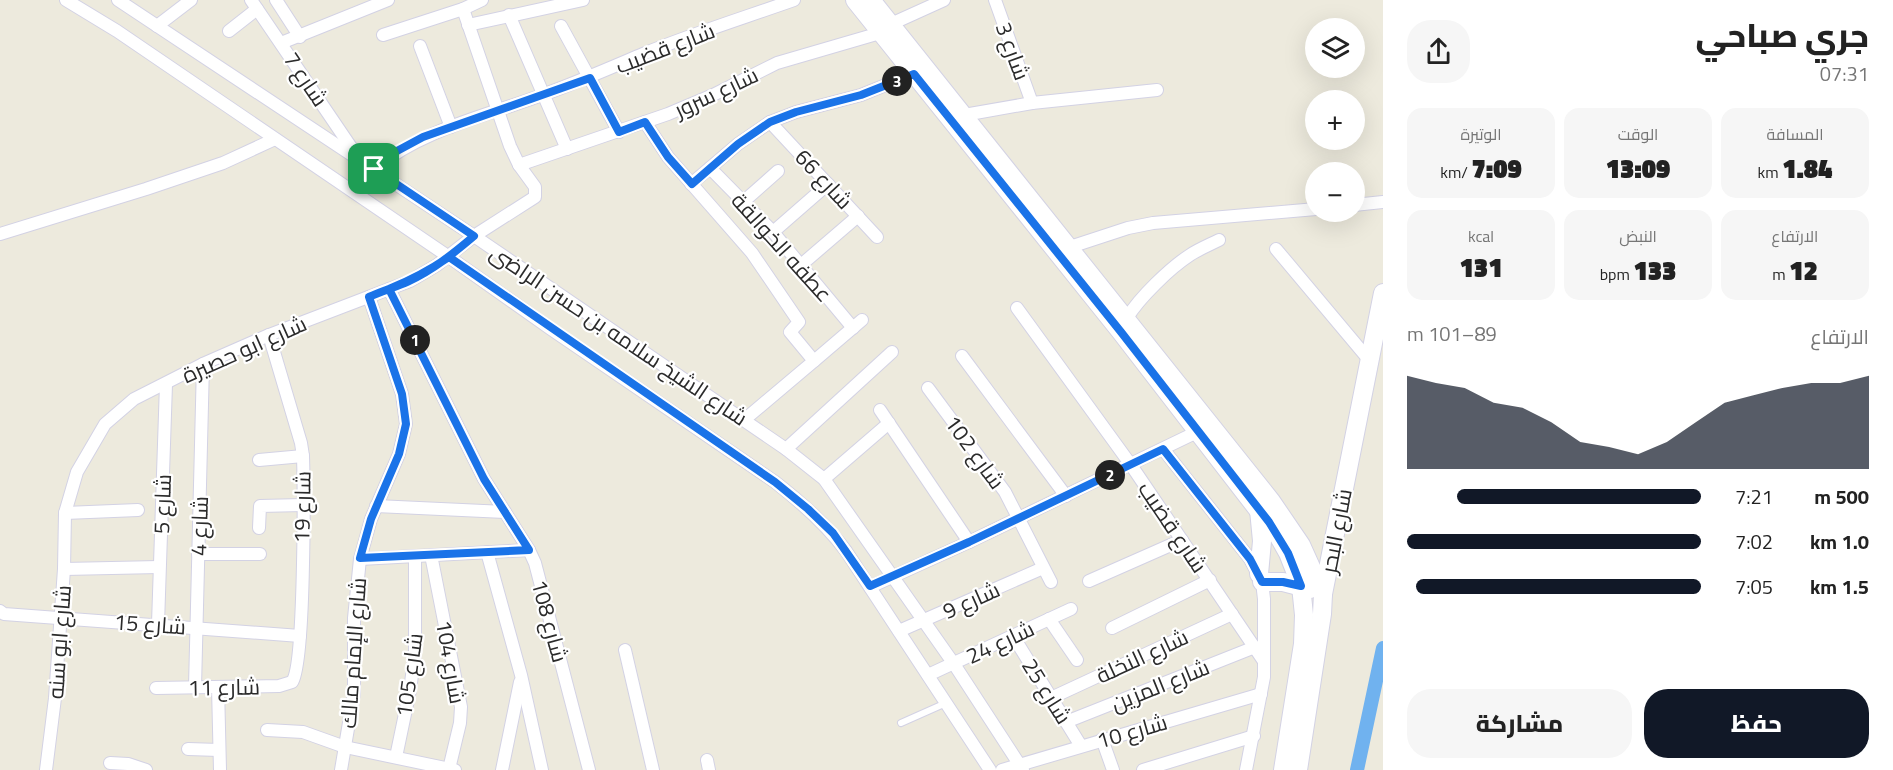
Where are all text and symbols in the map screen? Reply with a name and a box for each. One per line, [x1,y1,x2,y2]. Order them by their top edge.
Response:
text: جري صباحي [1696,10,1869,60]
street label: شارع قضيب [610,13,720,83]
street label: شارع 3 [987,17,1039,85]
map controls [1305,18,1365,222]
button: layers [1305,18,1365,78]
button: share [1407,20,1470,83]
street label: شارع 7 [275,45,337,113]
street label: شارع سرور [666,58,764,127]
text: 07:31 [1820,58,1869,89]
pin: 3 [882,66,912,96]
text: 3 [893,69,901,93]
button: + [1305,90,1365,150]
text: الوتيرة [1460,122,1502,146]
text: الوقت [1618,122,1658,146]
text: المسافة [1767,122,1823,146]
street label: شارع 66 [787,141,861,217]
pin [348,143,399,194]
text: 7:09 [1471,149,1522,188]
text: 13:09 [1606,149,1670,188]
text: 1.84 [1782,149,1832,188]
icon: arrive [357,152,390,185]
text: /km [1440,160,1471,184]
text: km [1758,160,1782,184]
button: − [1305,162,1365,222]
street label: عطفه الخوالقة [723,184,841,310]
text: kcal [1468,224,1494,248]
text: النبض [1619,224,1657,248]
text: الارتفاع [1772,224,1818,248]
street label: شارع الشيخ سلامه بن حسن الراضى [483,236,755,434]
text: 131 [1460,248,1502,287]
text: 133 [1633,251,1676,290]
text: 12 [1789,251,1818,290]
text: bpm [1600,262,1633,286]
text: m [1772,262,1789,286]
street label: شارع ابو حصيرة [176,306,312,392]
text: 89–101 m [1407,318,1497,349]
text: الارتفاع [1810,321,1869,352]
pin: 1 [400,325,430,355]
text: 1 [411,328,419,352]
street label: شارع 102 [936,408,1014,496]
pin: 2 [1095,460,1125,490]
text: 2 [1106,463,1114,487]
street label: شارع 19 [284,471,320,543]
street label: شارع 5 [144,474,180,534]
street label: شارع قضيب [1130,474,1216,580]
text: 7:21 [1735,481,1773,512]
text: 500 m [1814,481,1869,512]
street label: شارع البحر [1311,486,1361,578]
street label: شارع 4 [181,496,217,556]
text: 7:02 [1735,526,1773,557]
text: 1.0 km [1810,526,1869,557]
text: 7:05 [1735,571,1773,602]
text: 1.5 km [1810,571,1869,602]
street label: شارع 9 [937,572,1005,628]
street label: شارع الإمام مالك [331,576,375,730]
street label: شارع 108 [523,576,577,666]
street label: شارع ابو سنه [38,584,80,700]
street label: شارع 15 [113,605,187,643]
street label: شارع 24 [960,611,1040,673]
street label: شارع 104 [427,617,475,707]
street label: شارع النخلة [1090,620,1194,692]
street label: شارع 105 [386,631,432,719]
street label: شارع المزين [1105,650,1215,720]
street label: شارع 25 [1013,651,1081,731]
street label: شارع 11 [188,669,260,705]
button: مشاركة [1407,689,1632,758]
button: حفظ [1644,689,1869,758]
street label: شارع 10 [1093,705,1171,757]

